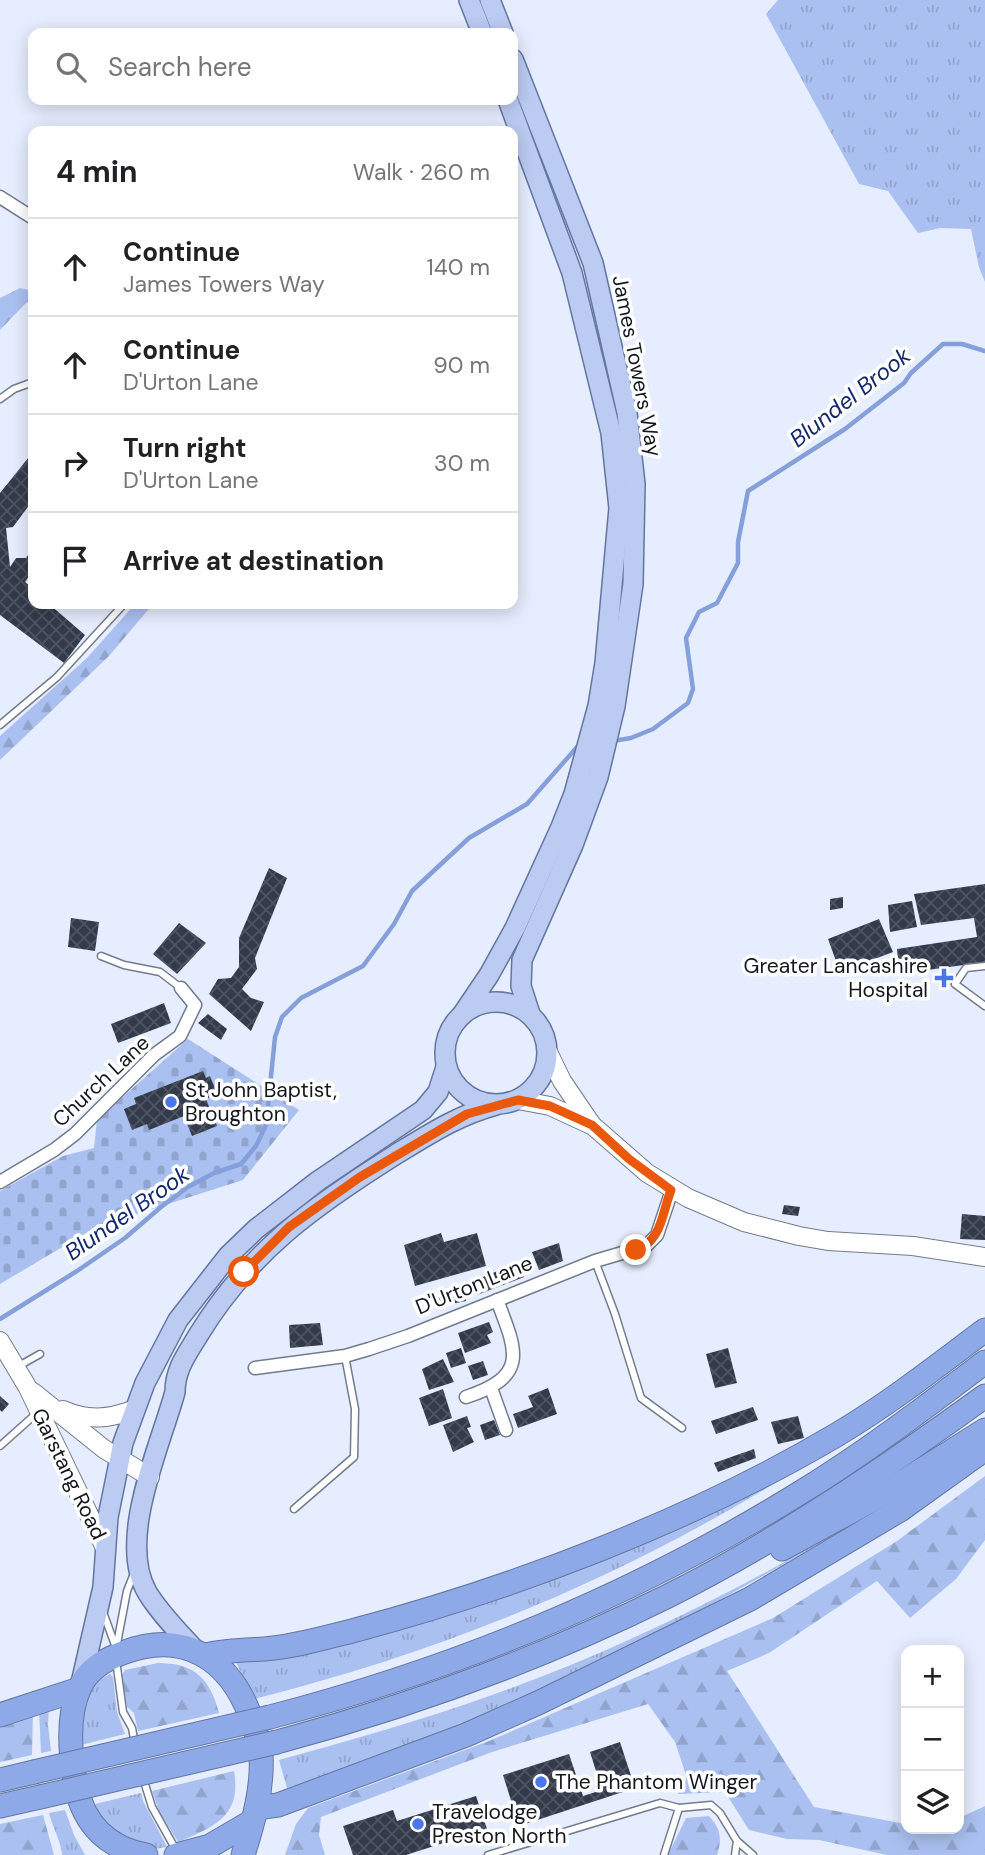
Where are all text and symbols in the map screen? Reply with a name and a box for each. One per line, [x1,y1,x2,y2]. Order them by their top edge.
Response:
search box [28,28,518,105]
icon: search [52,48,90,86]
text: Search here [108,50,251,84]
text: 4 min [56,152,138,191]
text: Walk · 260 m [353,157,490,187]
text: Continue [123,235,240,269]
icon: ahead [56,248,94,286]
text: 140 m [427,252,490,282]
text: James Towers Way [123,269,325,299]
street label: James Towers Way [606,273,668,459]
text: Continue [123,333,240,367]
water label: Blundel Brook [783,340,917,454]
icon: ahead [56,346,94,384]
text: 90 m [433,350,490,380]
text: D'Urton Lane [123,367,259,397]
text: Turn right [123,431,247,465]
icon: right [56,444,94,482]
text: 30 m [434,448,490,478]
text: D'Urton Lane [123,465,259,495]
icon: arrive [56,542,94,580]
text: Arrive at destination [123,544,384,578]
place label: Greater Lancashire Hospital [743,952,928,1004]
marker: Greater Lancashire Hospital [934,968,954,988]
street label: Church Lane [47,1029,155,1133]
place label: St John Baptist, Broughton [185,1076,337,1128]
marker: St John Baptist, Broughton [163,1094,179,1110]
water label: Blundel Brook [59,1159,195,1267]
route end [620,1234,651,1265]
street label: D'Urton Lane [411,1249,537,1321]
route start [228,1256,259,1287]
street label: Garstang Road [25,1404,113,1544]
map controls [901,1645,964,1834]
button: + [901,1645,964,1708]
button: − [901,1708,964,1771]
place label: The Phantom Winger [555,1768,757,1796]
button: layers [901,1771,964,1834]
marker: The Phantom Winger [533,1774,549,1790]
place label: Travelodge Preston North [432,1798,567,1850]
marker: Travelodge Preston North [410,1816,426,1832]

